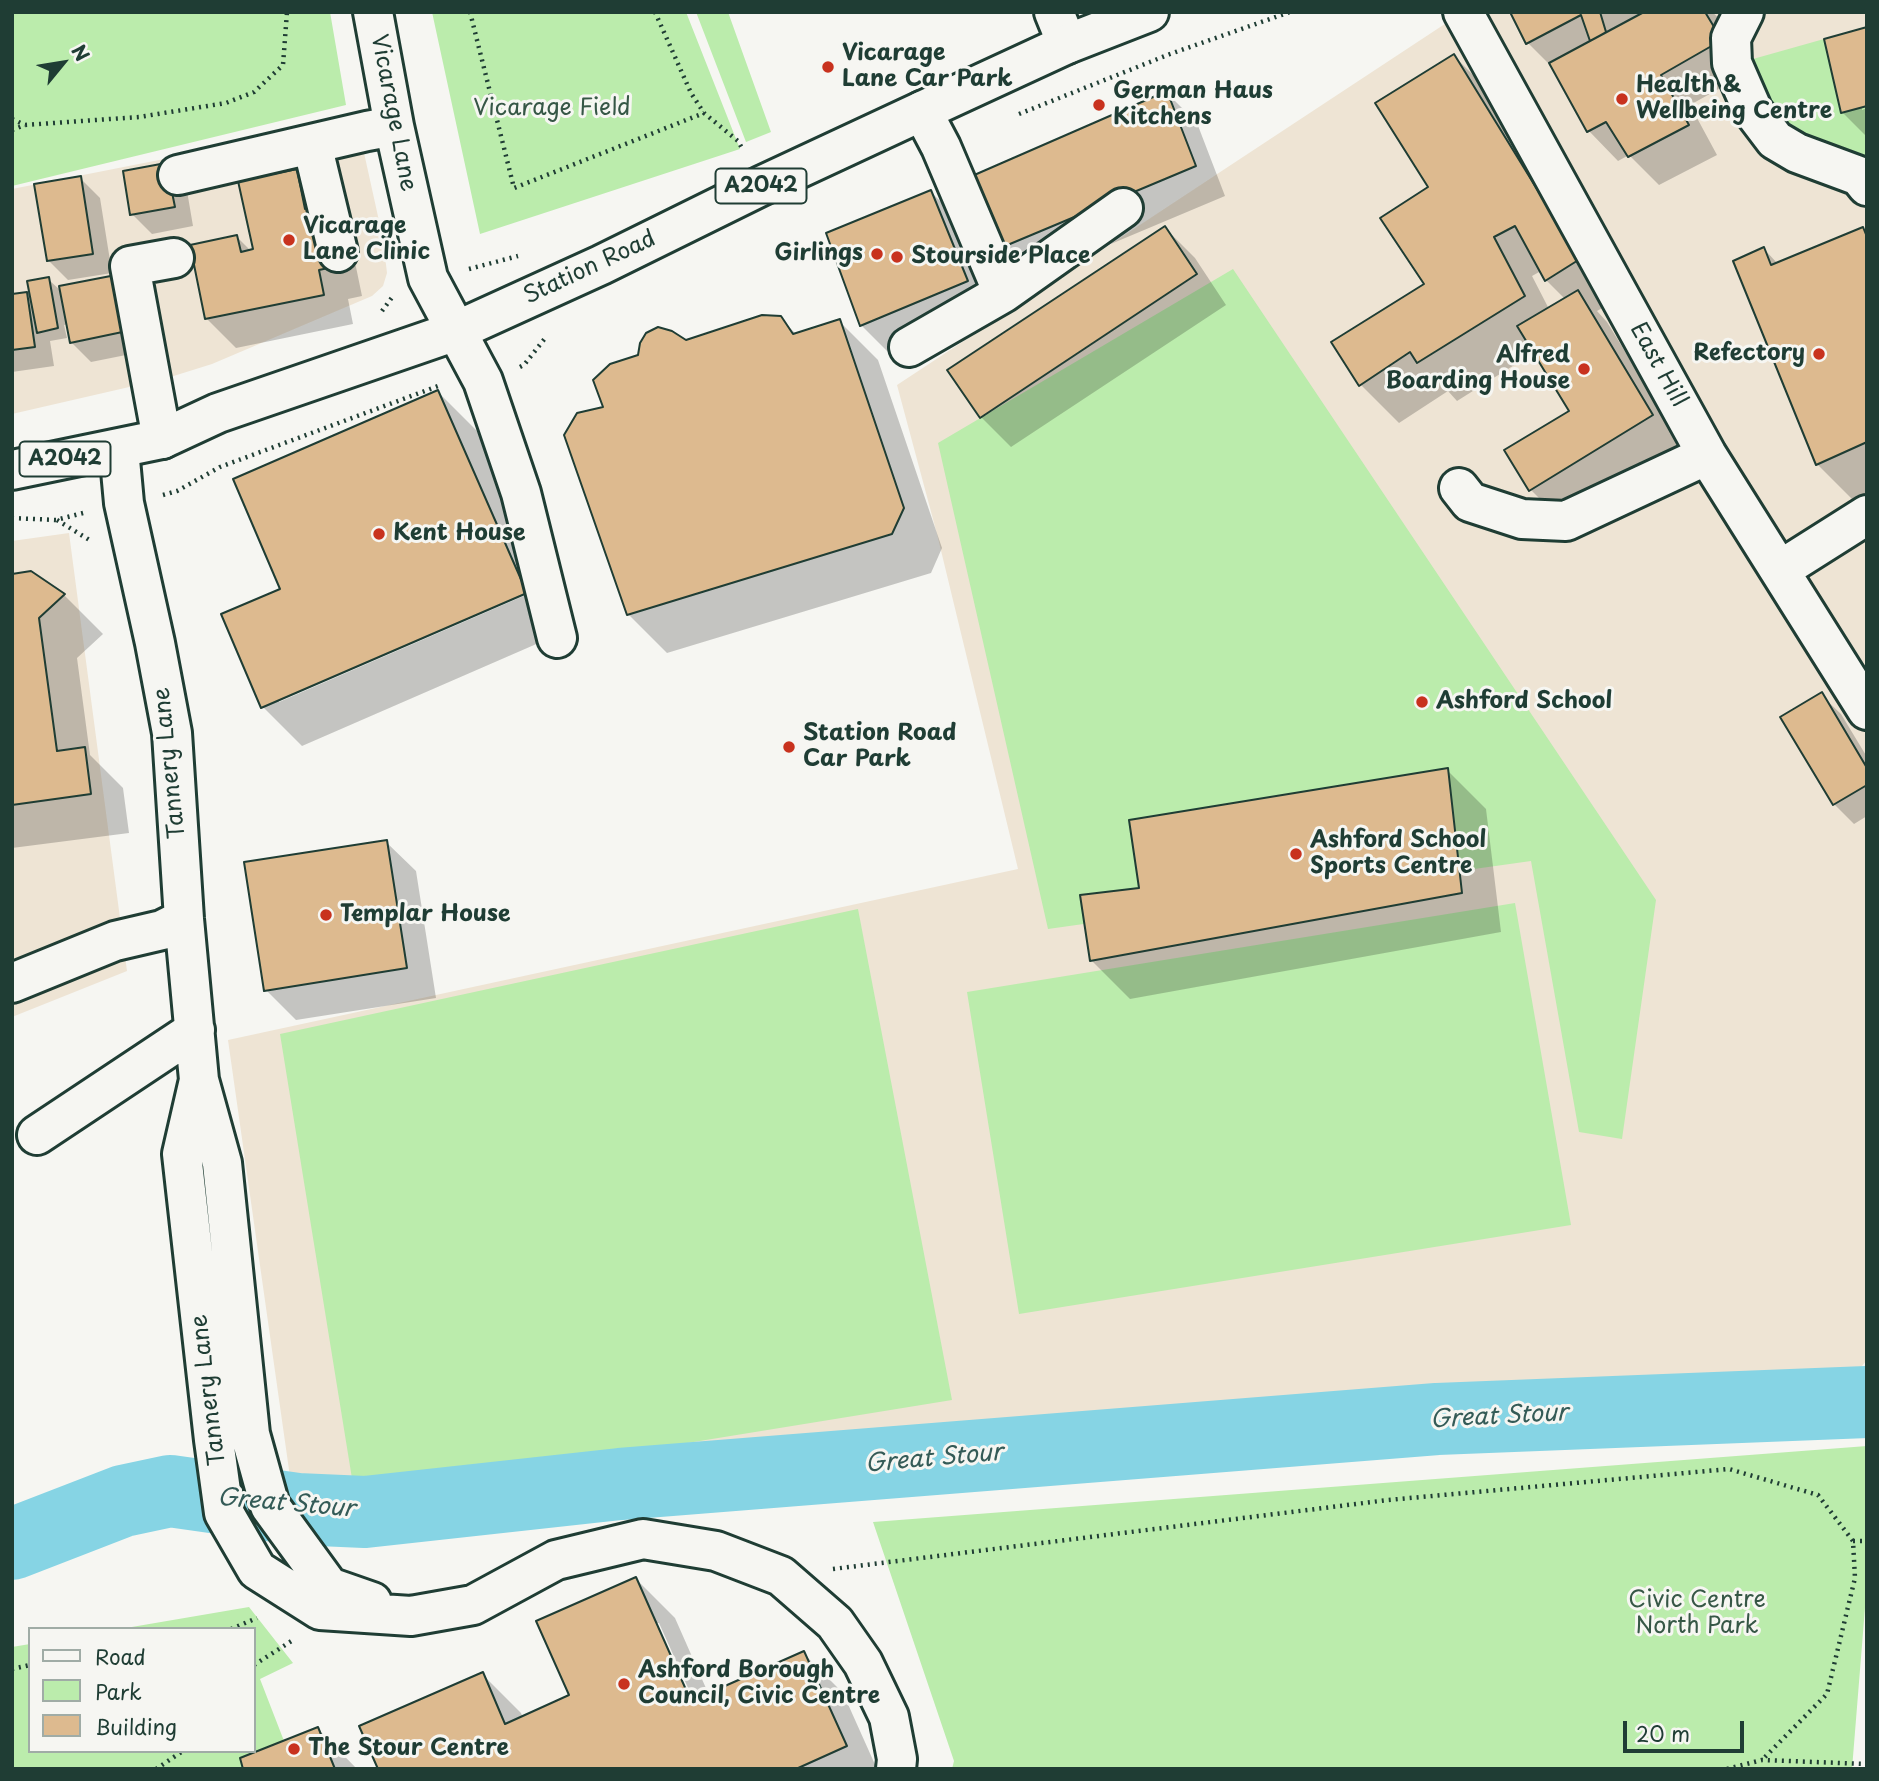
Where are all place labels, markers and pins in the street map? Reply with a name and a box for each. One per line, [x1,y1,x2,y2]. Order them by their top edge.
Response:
place label: Vicarage Lane Car Park [842,40,1013,94]
marker: Vicarage Lane Car Park [820,59,836,75]
place label: Health & Wellbeing Centre [1636,72,1832,126]
place label: German Haus Kitchens [1113,78,1273,132]
marker: Health & Wellbeing Centre [1614,91,1630,107]
marker: German Haus Kitchens [1091,97,1107,113]
place label: Vicarage Lane Clinic [303,213,430,267]
marker: Vicarage Lane Clinic [281,232,297,248]
place label: Girlings [774,240,863,268]
place label: Stourside Place [911,243,1090,271]
marker: Girlings [869,246,885,262]
marker: Stourside Place [889,249,905,265]
place label: Refectory [1693,340,1805,368]
place label: Alfred Boarding House [1385,342,1570,396]
marker: Refectory [1811,346,1827,362]
marker: Alfred Boarding House [1576,361,1592,377]
place label: Kent House [393,520,525,548]
marker: Kent House [371,526,387,542]
place label: Ashford School [1436,688,1612,716]
marker: Ashford School [1414,694,1430,710]
place label: Station Road Car Park [803,720,956,774]
marker: Station Road Car Park [781,739,797,755]
place label: Ashford School Sports Centre [1310,827,1486,881]
marker: Ashford School Sports Centre [1288,846,1304,862]
place label: Templar House [340,901,510,929]
marker: Templar House [318,907,334,923]
place label: Ashford Borough Council, Civic Centre [638,1657,880,1711]
marker: Ashford Borough Council, Civic Centre [616,1676,632,1692]
place label: The Stour Centre [308,1735,509,1763]
marker: The Stour Centre [286,1741,302,1757]

